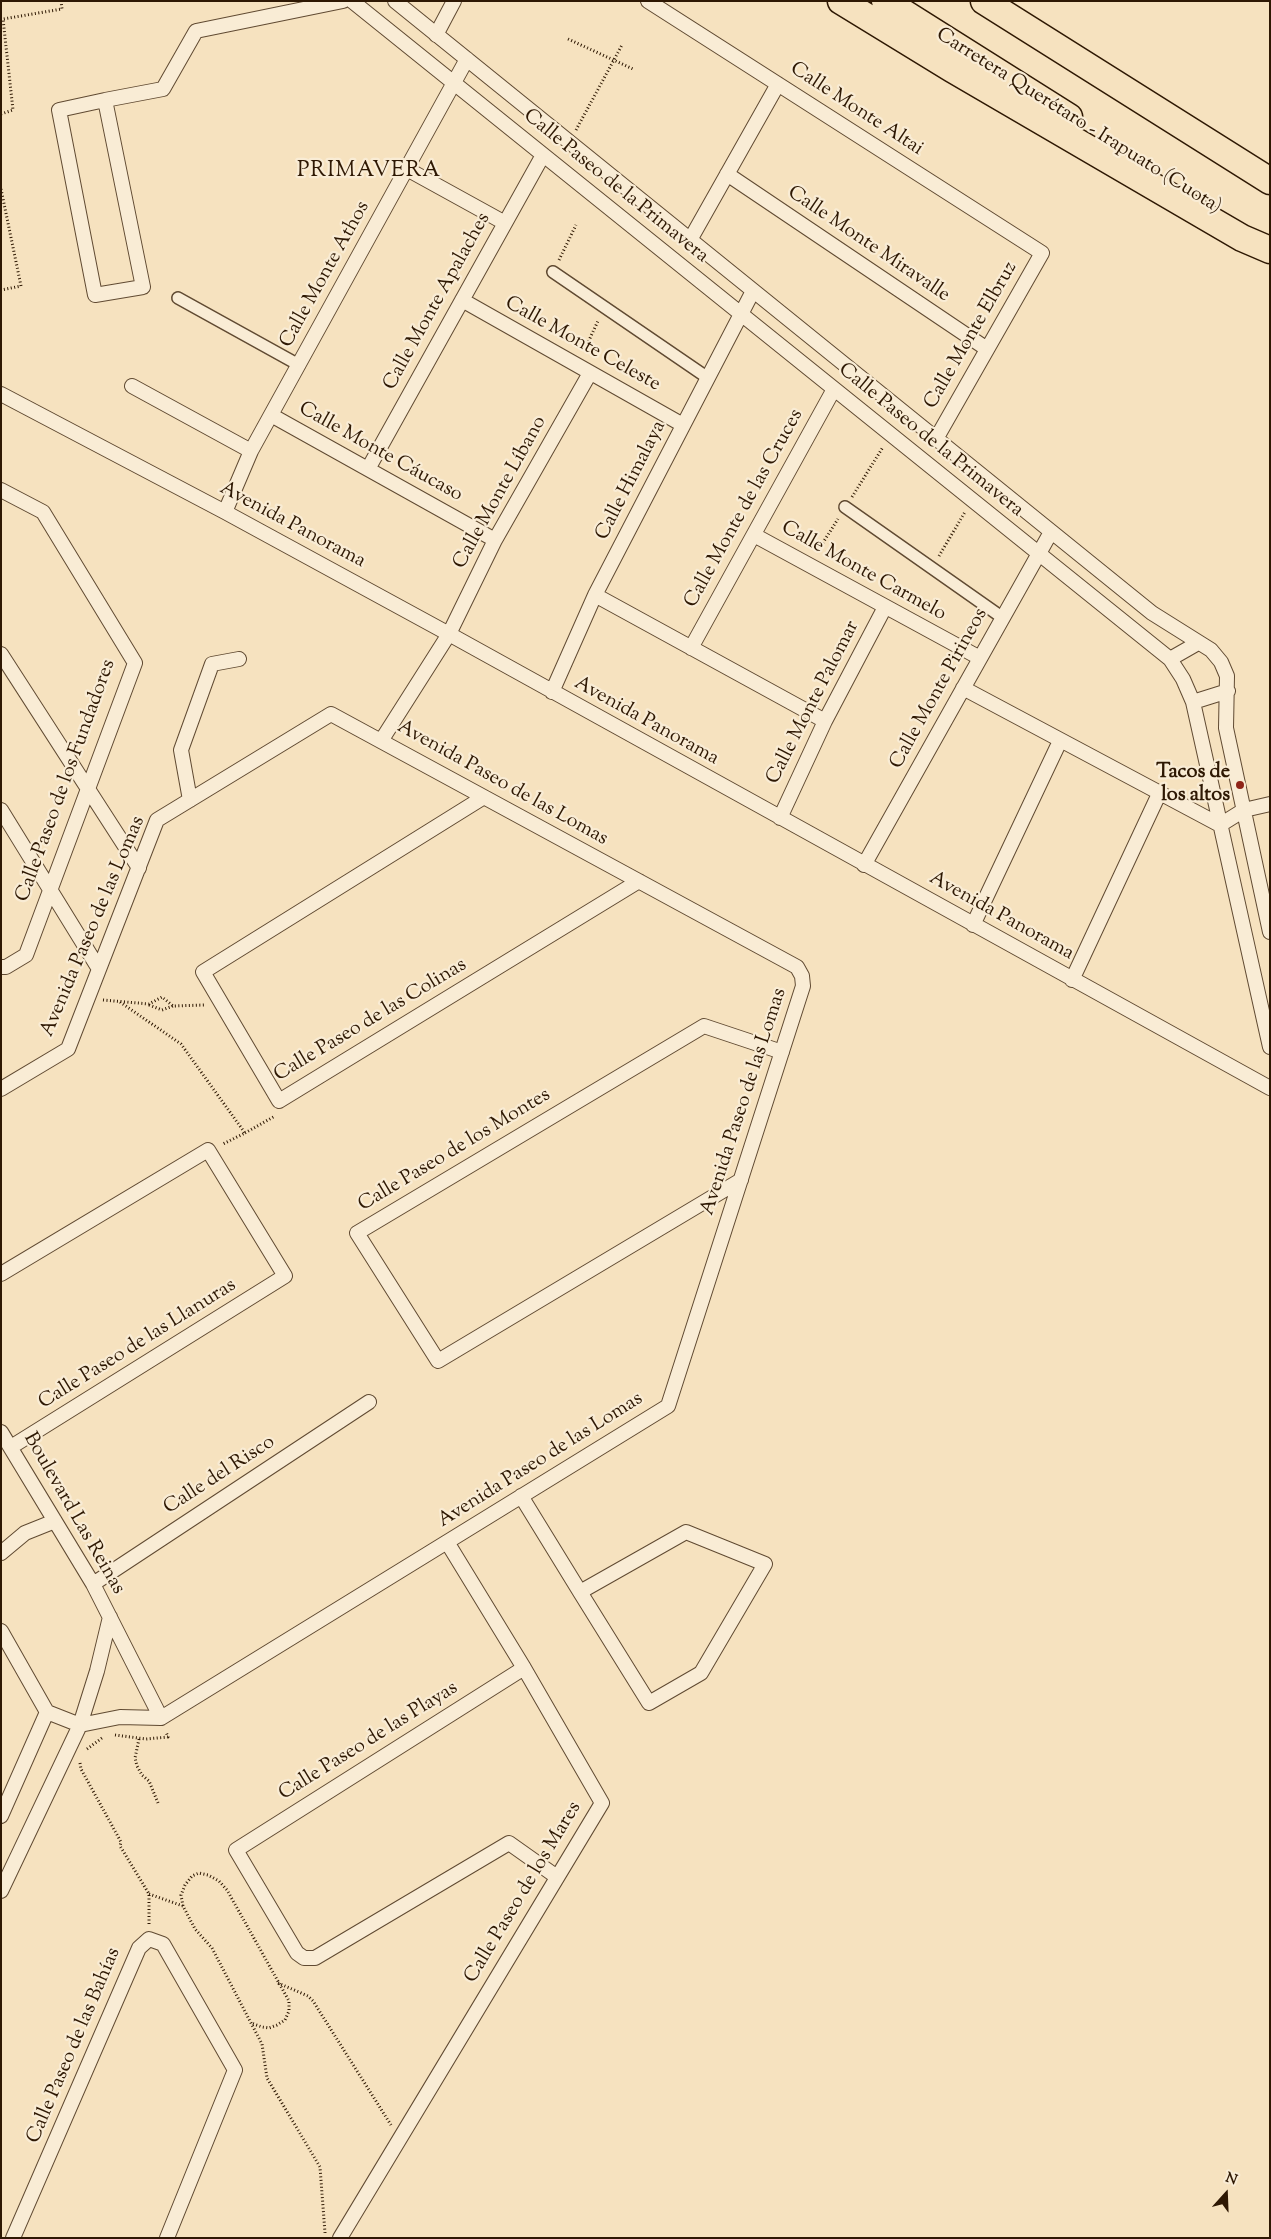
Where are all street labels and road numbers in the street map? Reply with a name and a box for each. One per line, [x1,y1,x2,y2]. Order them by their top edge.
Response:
street label: Carretera Querétaro - Irapuato (Cuota) [931,24,1225,220]
street label: Calle Monte Altai [785,58,927,162]
street label: Calle Paseo de la Primavera [517,105,713,269]
street label: Calle Monte Miravalle [782,182,954,308]
street label: Calle Monte Athos [276,198,376,352]
street label: Calle Monte Apalaches [379,209,497,395]
street label: Calle Monte Elbruz [920,258,1024,414]
street label: Calle Monte Celeste [500,292,664,398]
street label: Calle Paseo de la Primavera [832,359,1028,523]
street label: Calle Monte Cáucaso [294,398,466,508]
street label: Calle Monte de las Cruces [680,406,810,612]
street label: Calle Monte Líbano [449,412,553,574]
street label: Calle Himalaya [592,417,672,545]
street label: Avenida Panorama [215,477,369,575]
street label: Calle Monte Carmelo [776,517,950,627]
street label: Calle Monte Pirineos [886,604,994,774]
street label: Calle Monte Palomar [762,617,866,789]
street label: Calle Paseo de los Fundadores [12,657,122,905]
street label: Avenida Panorama [569,672,723,772]
street label: Avenida Paseo de las Lomas [392,716,612,852]
street label: Avenida Paseo de las Lomas [37,813,151,1041]
street label: Avenida Panorama [924,867,1078,967]
street label: Calle Paseo de las Colinas [270,954,472,1088]
street label: Avenida Paseo de las Lomas [697,985,793,1219]
street label: Calle Paseo de los Montes [355,1084,555,1218]
street label: Calle Paseo de las Llanuras [35,1274,241,1416]
street label: Avenida Paseo de las Lomas [434,1388,648,1534]
street label: Boulevard Las Reinas [17,1429,129,1599]
street label: Calle del Risco [160,1431,280,1521]
street label: Calle Paseo de las Playas [275,1677,463,1807]
street label: Calle Paseo de los Mares [460,1798,588,1988]
street label: Calle Paseo de las Bahías [23,1945,127,2147]

